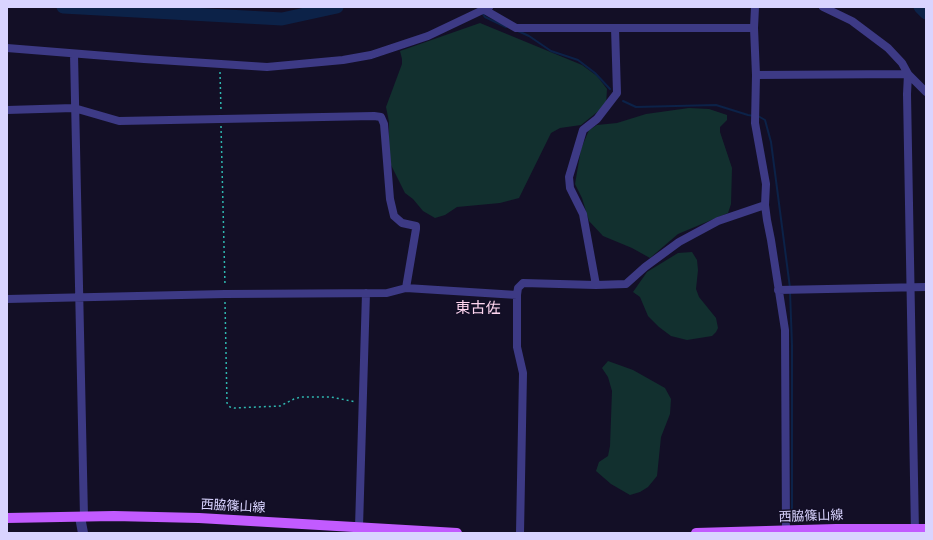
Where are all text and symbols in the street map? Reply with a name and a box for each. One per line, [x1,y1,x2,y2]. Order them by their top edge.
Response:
district label: 東古佐 [456,300,500,318]
street label: 西脇篠山線 [200,498,266,516]
street label: 西脇篠山線 [778,508,844,526]

